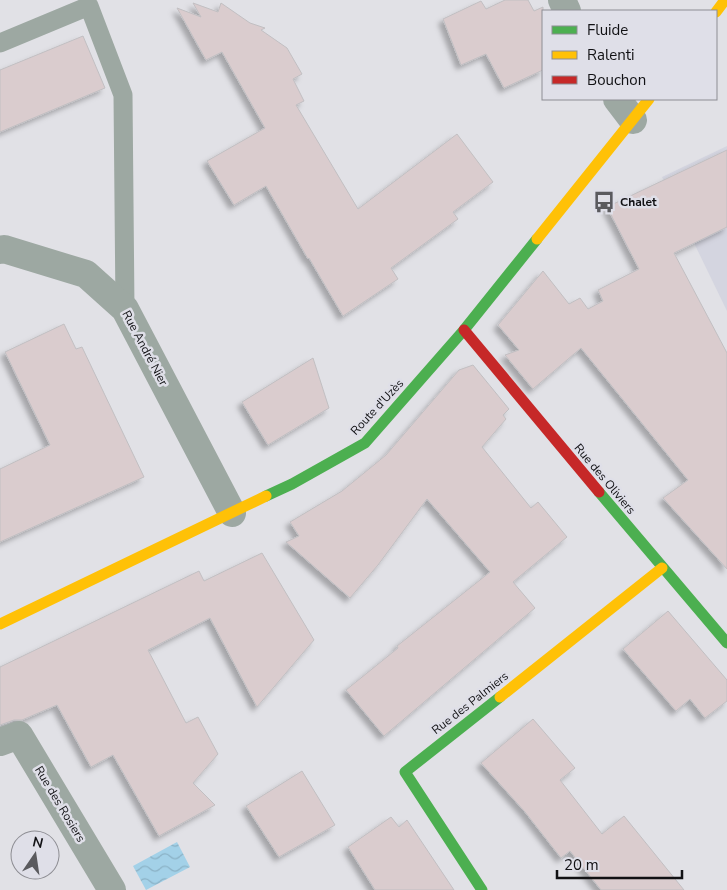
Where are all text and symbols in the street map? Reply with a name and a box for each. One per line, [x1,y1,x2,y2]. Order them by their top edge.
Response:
legend [542,10,717,100]
text: Fluide [587,20,628,40]
text: Ralenti [587,45,635,65]
text: Bouchon [587,70,646,90]
bus stop icon: Chalet [591,189,617,215]
place label: Chalet [620,194,657,210]
street label: Rue André Nier [118,308,172,389]
street label: Route d'Uzès [347,375,407,438]
street label: Rue des Oliviers [571,440,639,518]
street label: Rue des Palmiers [428,668,512,738]
street label: Rue des Rosiers [31,763,89,845]
north arrow [10,830,60,880]
text: N [31,832,45,853]
scale bar [557,848,682,880]
text: 20 m [564,855,599,875]

